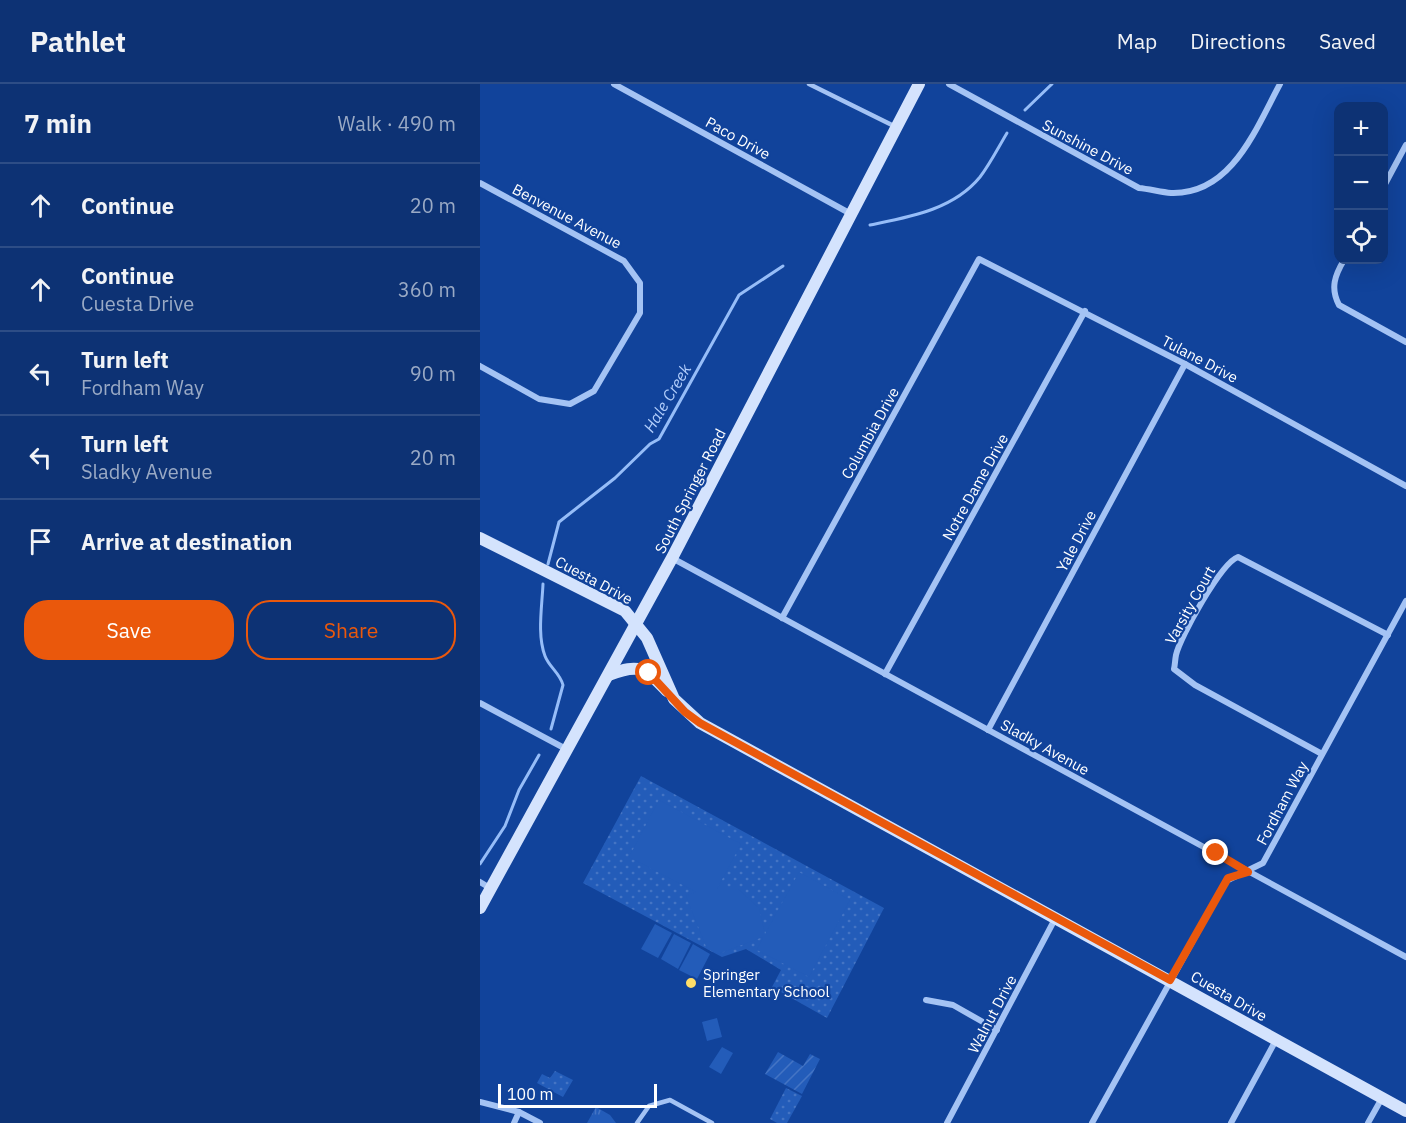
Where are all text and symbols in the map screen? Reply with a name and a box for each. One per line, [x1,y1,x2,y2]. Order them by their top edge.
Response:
text: Pathlet [30,23,126,60]
text: Map [1117,27,1157,55]
text: Directions [1190,27,1286,55]
text: Saved [1319,27,1376,55]
map controls [1334,102,1388,264]
button: + [1334,102,1388,156]
text: 7 min [24,106,92,140]
text: Walk · 490 m [338,110,456,137]
street label: Paco Drive [702,112,774,164]
street label: Sunshine Drive [1039,115,1137,179]
button: − [1334,156,1388,210]
street label: Benvenue Avenue [509,179,625,253]
icon: ahead [24,189,57,222]
text: Continue [81,191,174,220]
text: 20 m [410,192,456,219]
button: locate [1334,210,1388,264]
text: Continue [81,261,174,290]
icon: ahead [24,273,57,306]
text: 360 m [398,276,456,303]
text: Cuesta Drive [81,290,194,317]
street label: Tulane Drive [1159,331,1241,387]
text: Turn left [81,345,169,374]
icon: left [24,357,57,390]
water label: Hale Creek [639,359,696,436]
text: 90 m [410,360,456,387]
text: Fordham Way [81,374,204,401]
street label: Columbia Drive [837,384,903,482]
street label: South Springer Road [650,425,730,557]
text: Turn left [81,429,169,458]
street label: Notre Dame Drive [938,430,1012,544]
icon: left [24,441,57,474]
text: 20 m [410,444,456,471]
text: Sladky Avenue [81,458,212,485]
street label: Yale Drive [1052,507,1100,575]
icon: arrive [24,525,57,558]
text: Arrive at destination [81,527,292,556]
street label: Cuesta Drive [552,552,636,608]
street label: Varsity Court [1161,563,1219,647]
button: Save [24,600,234,660]
button: Share [246,600,456,660]
route start [635,659,661,685]
street label: Sladky Avenue [997,715,1093,779]
street label: Fordham Way [1252,757,1312,848]
route end [1202,839,1228,865]
place label: Springer Elementary School [703,965,830,1001]
street label: Cuesta Drive [1187,967,1271,1025]
street label: Walnut Drive [963,972,1021,1056]
marker: Springer Elementary School [684,976,698,990]
scale bar [498,1081,657,1108]
text: 100 m [507,1084,554,1104]

